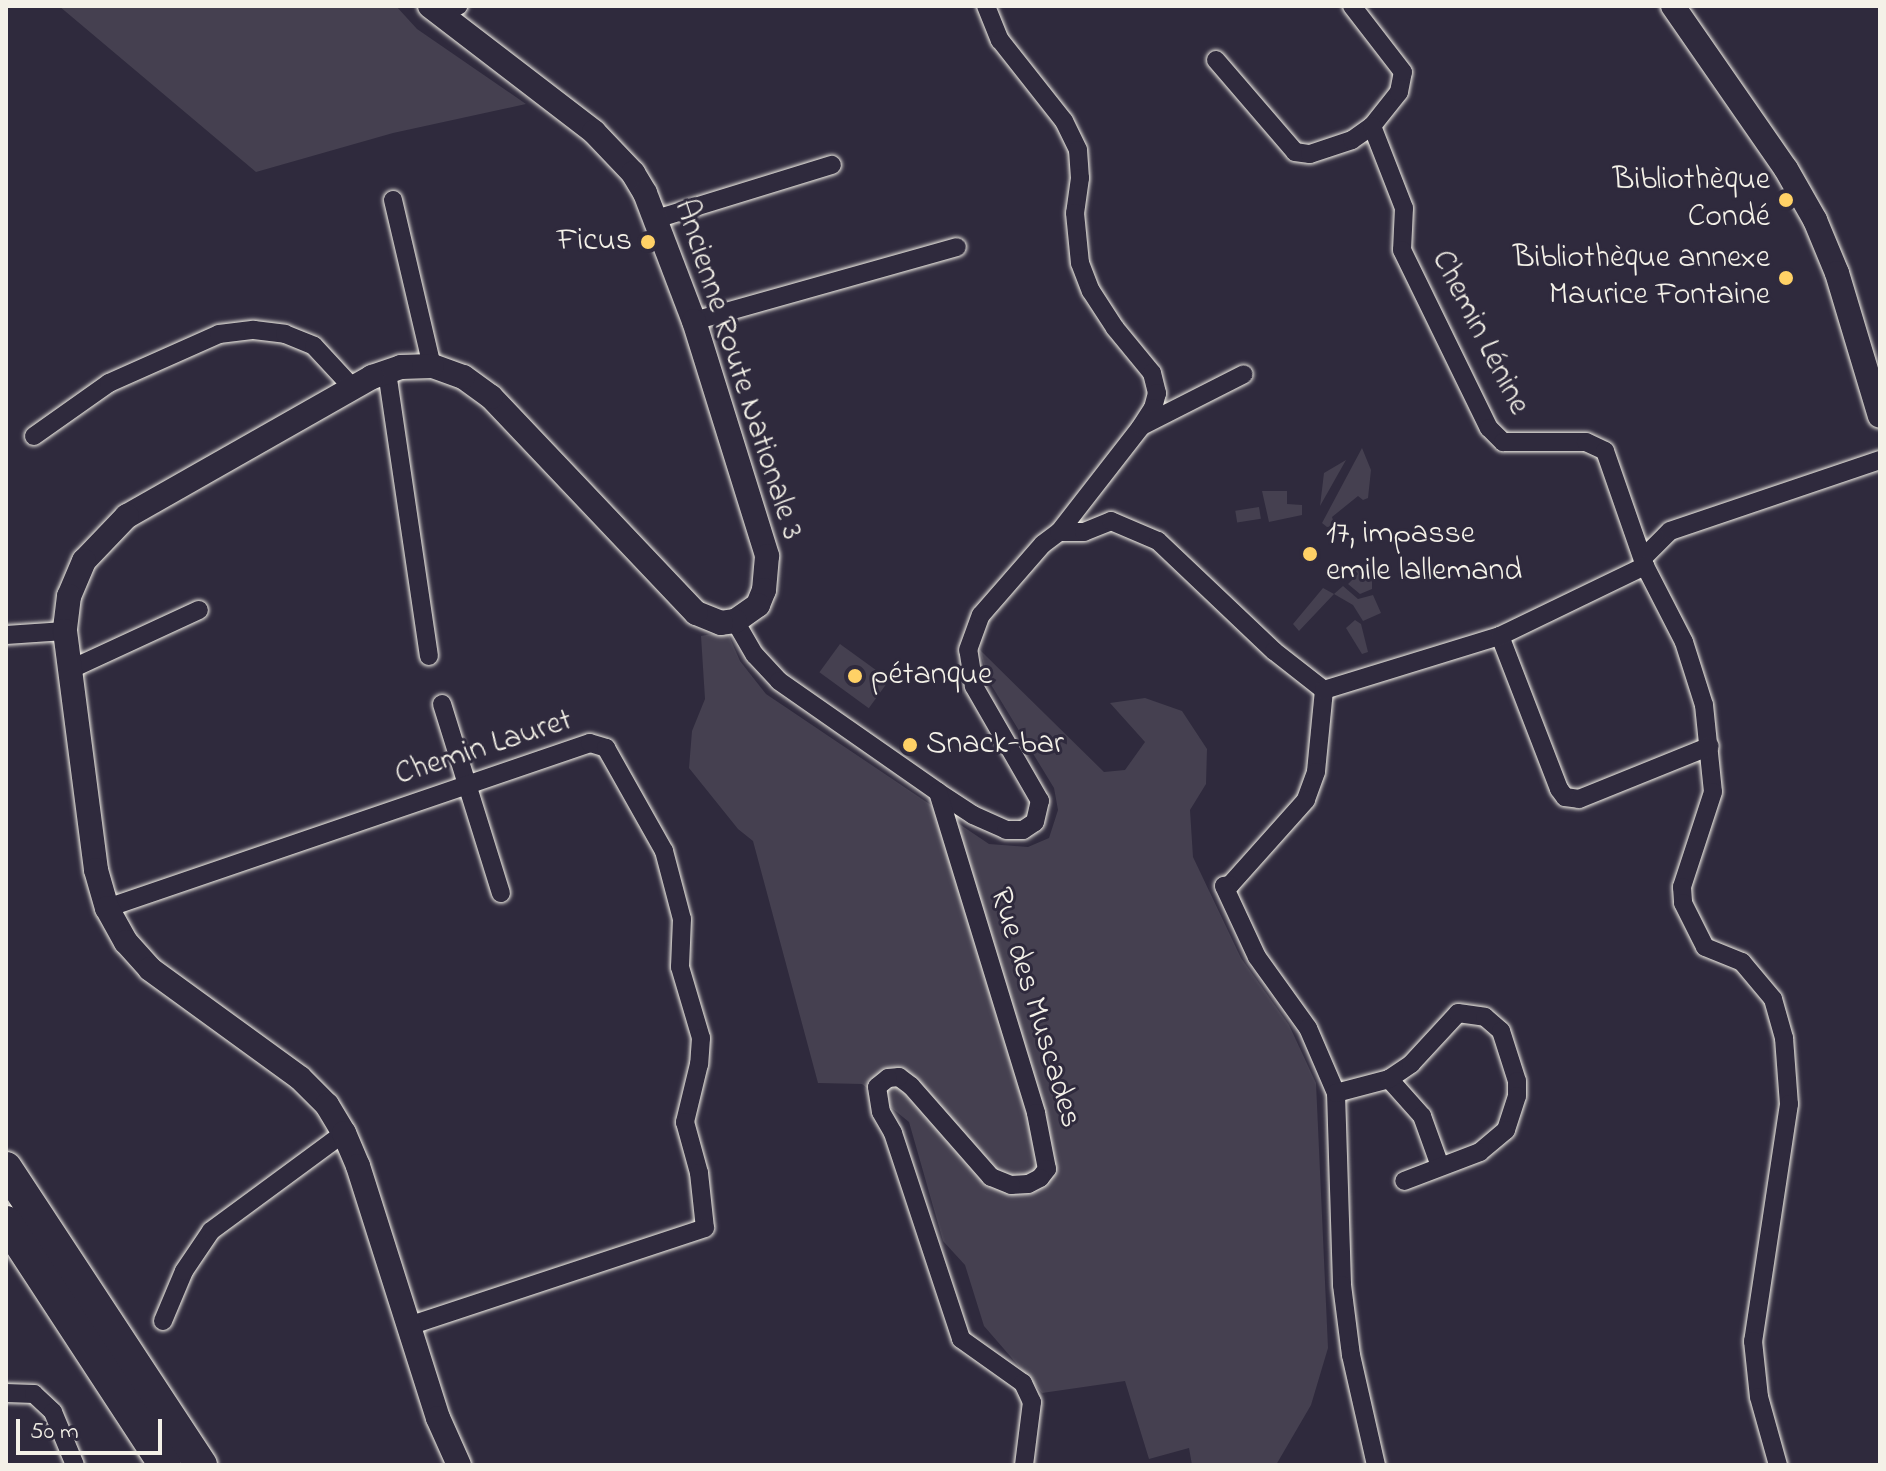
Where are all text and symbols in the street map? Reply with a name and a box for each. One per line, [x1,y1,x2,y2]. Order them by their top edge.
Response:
place label: Bibliothèque Condé [1613,163,1770,238]
marker: Bibliothèque Condé [1777,191,1795,209]
street label: Ancienne Route Nationale 3 [664,195,810,545]
place label: Ficus [557,223,632,261]
marker: Ficus [639,233,657,251]
place label: Bibliothèque annexe Maurice Fontaine [1513,241,1770,316]
street label: Chemin Lénine [1421,244,1537,422]
marker: Bibliothèque annexe Maurice Fontaine [1777,269,1795,287]
place label: 17, impasse emile lallemand [1326,517,1522,592]
marker: 17, impasse emile lallemand [1301,545,1319,563]
place label: pétanque [871,657,992,695]
marker: pétanque [846,667,864,685]
street label: Chemin Lauret [391,702,577,796]
place label: Snack-bar [926,726,1064,764]
marker: Snack-bar [901,736,919,754]
street label: Rue des Muscades [979,883,1089,1133]
scale bar [20,1403,166,1453]
text: 50 m [30,1415,79,1450]

